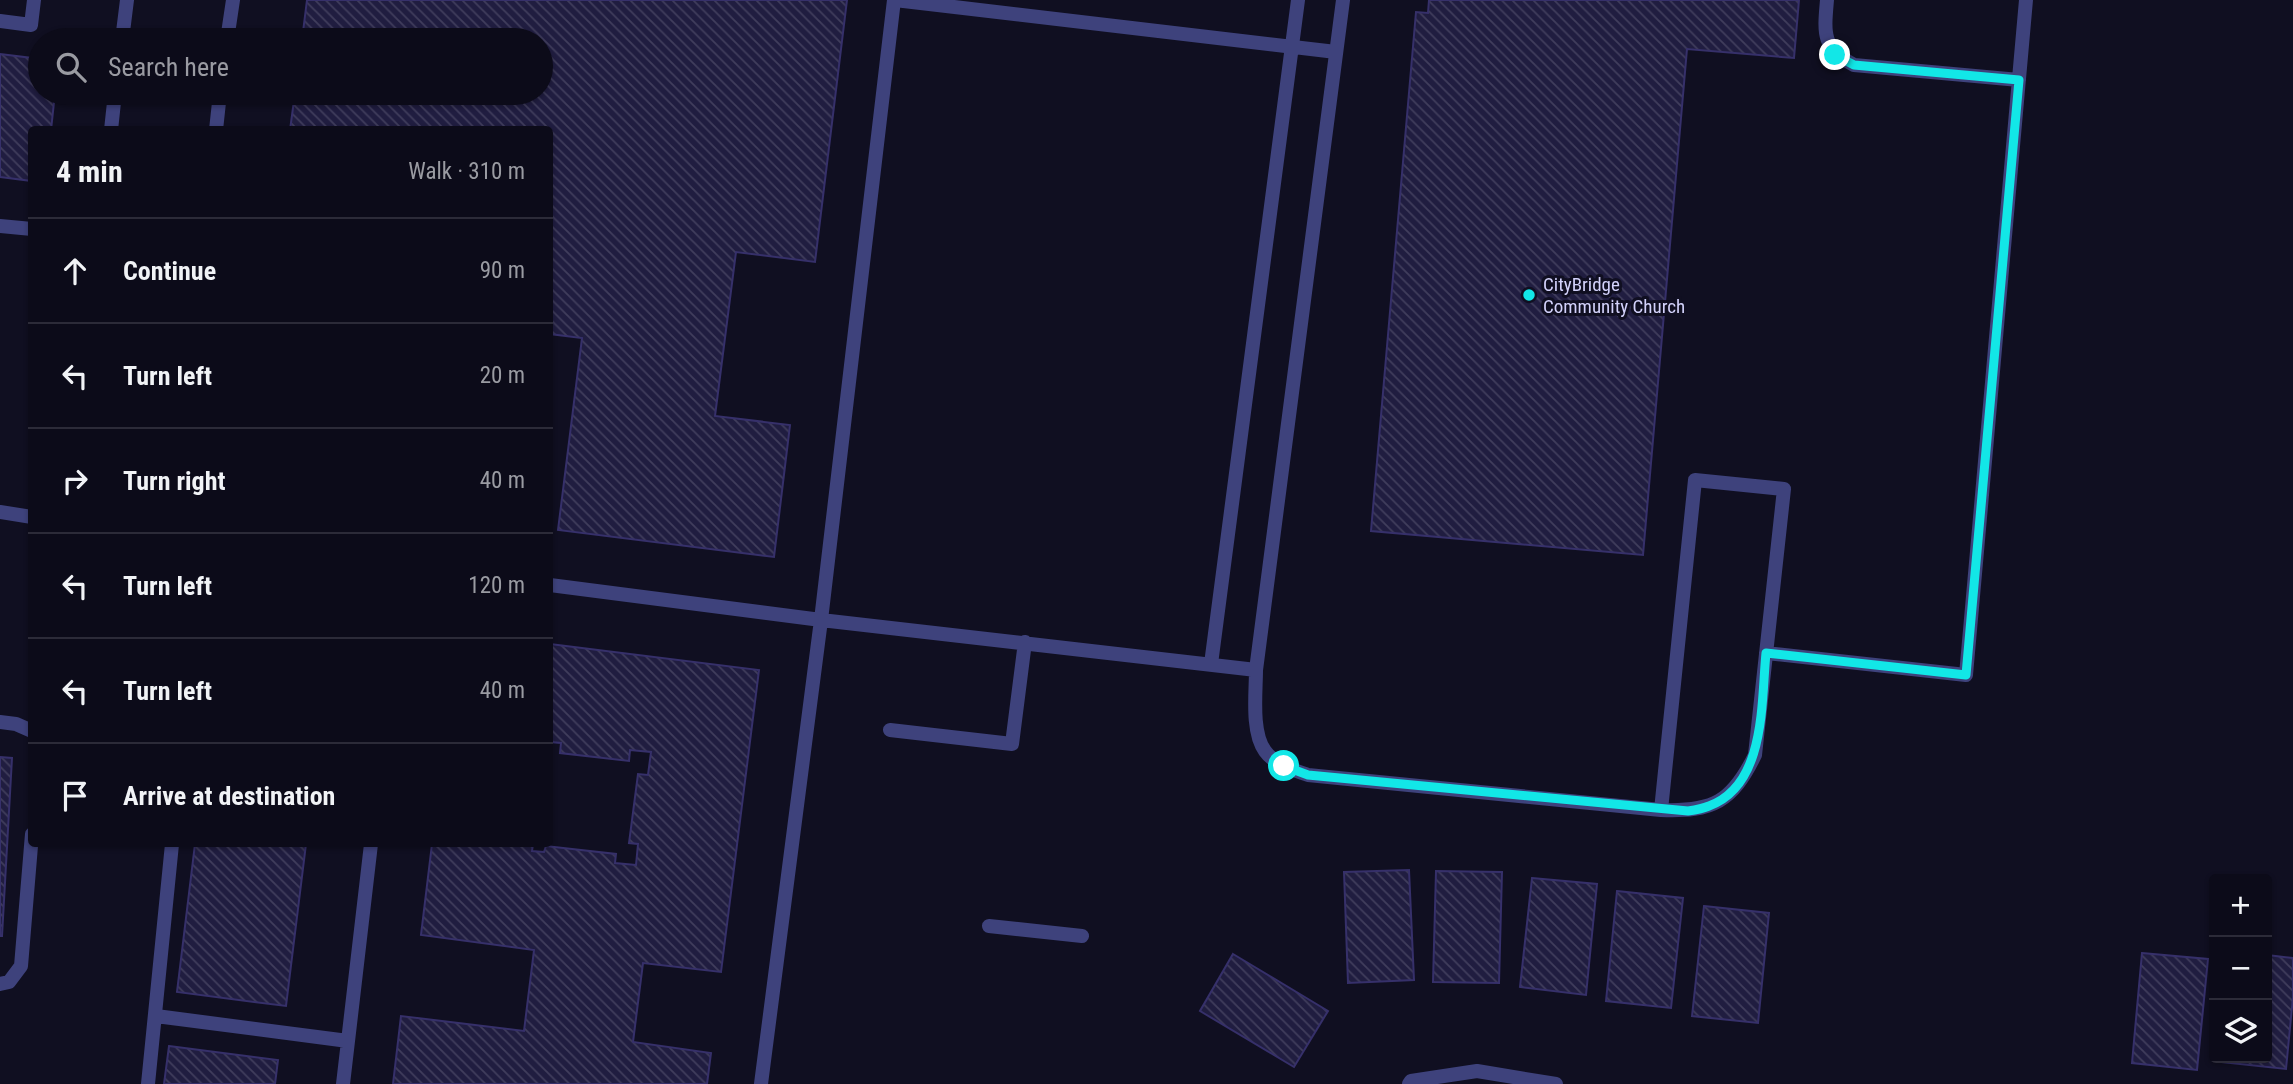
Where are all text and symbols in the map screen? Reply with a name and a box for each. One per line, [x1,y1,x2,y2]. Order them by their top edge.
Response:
search box [28,28,553,105]
route end [1819,39,1850,70]
icon: search [52,48,90,86]
text: Search here [108,52,229,82]
text: 4 min [56,154,123,189]
text: Walk · 310 m [408,158,525,185]
icon: ahead [56,252,94,290]
text: Continue [123,256,216,286]
text: 90 m [480,257,525,284]
place label: CityBridge Community Church [1543,273,1685,318]
marker: CityBridge Community Church [1521,287,1537,303]
icon: left [56,357,94,395]
text: Turn left [123,361,212,391]
text: 20 m [480,362,525,389]
icon: right [56,462,94,500]
text: Turn right [123,466,225,496]
text: 40 m [480,467,525,494]
icon: left [56,567,94,605]
text: Turn left [123,571,212,601]
text: 120 m [468,572,525,599]
icon: left [56,672,94,710]
text: Turn left [123,676,212,706]
text: 40 m [480,677,525,704]
route start [1268,750,1299,781]
icon: arrive [56,777,94,815]
text: Arrive at destination [123,781,335,811]
map controls [2209,874,2272,1063]
button: + [2209,874,2272,937]
button: − [2209,937,2272,1000]
button: layers [2209,1000,2272,1063]

